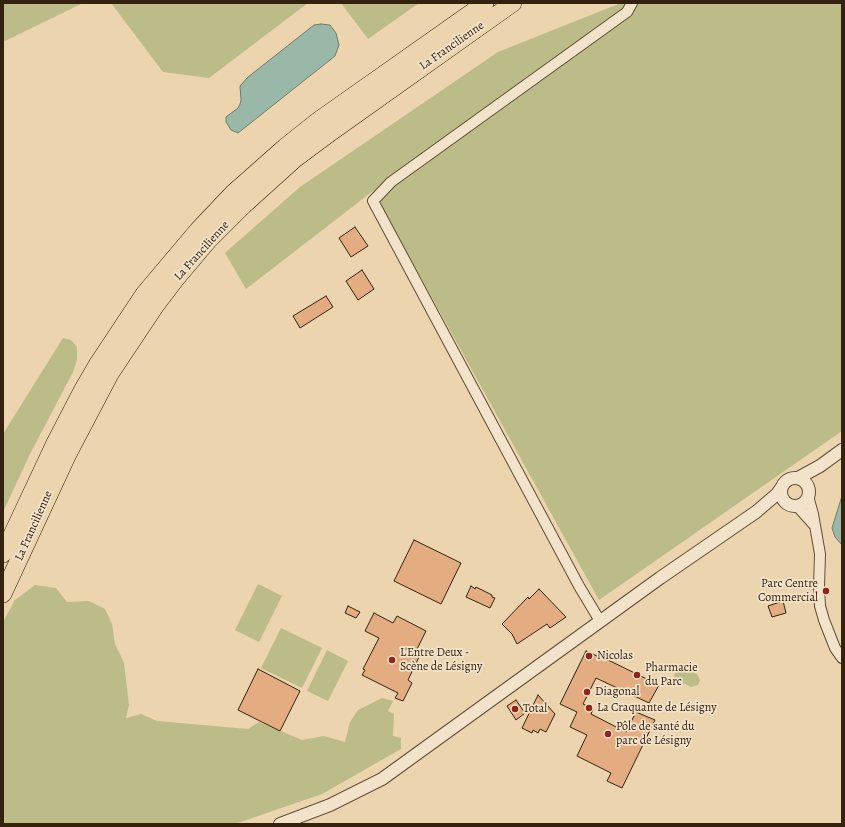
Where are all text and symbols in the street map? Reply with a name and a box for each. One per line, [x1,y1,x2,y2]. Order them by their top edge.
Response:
street label: La Francilienne [417,19,487,73]
street label: La Francilienne [171,218,233,284]
street label: La Francilienne [12,489,56,563]
place label: Parc Centre Commercial [758,577,818,605]
marker: Parc Centre Commercial [821,586,831,596]
place label: L'Entre Deux - Scène de Lésigny [400,646,482,674]
place label: Nicolas [597,649,633,663]
marker: Nicolas [584,651,594,661]
marker: L'Entre Deux - Scène de Lésigny [387,655,397,665]
place label: Pharmacie du Parc [645,661,698,689]
marker: Pharmacie du Parc [632,670,642,680]
place label: Diagonal [595,685,639,699]
marker: Diagonal [582,687,592,697]
place label: La Craquante de Lésigny [597,701,717,715]
place label: Total [523,702,547,716]
marker: La Craquante de Lésigny [584,703,594,713]
marker: Total [510,704,520,714]
place label: Pôle de santé du parc de Lésigny [616,720,695,748]
marker: Pôle de santé du parc de Lésigny [603,729,613,739]

